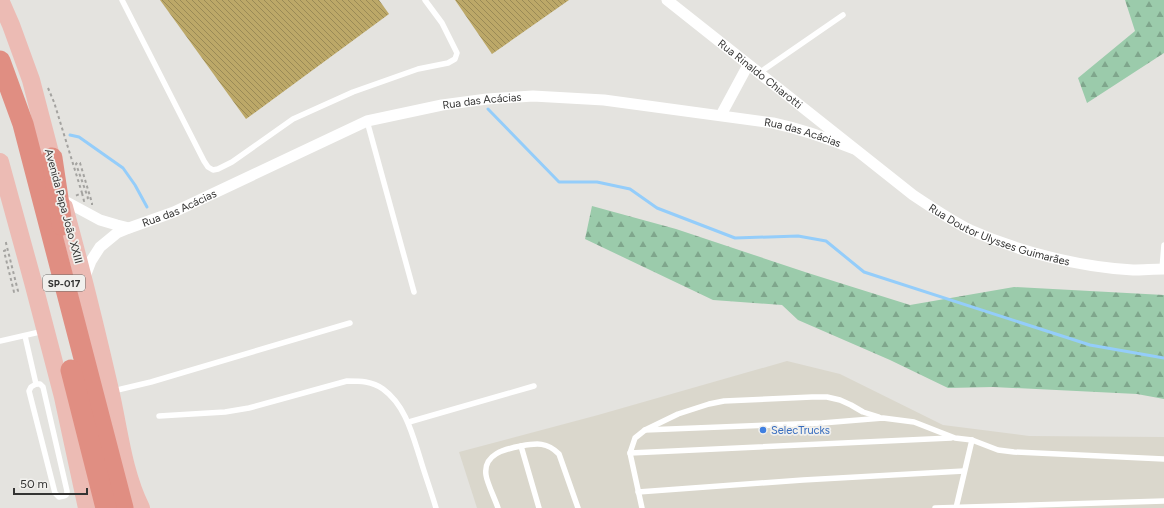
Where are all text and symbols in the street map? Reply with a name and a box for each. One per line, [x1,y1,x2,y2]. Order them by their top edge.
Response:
street label: Rua Rinaldo Chiarotti [715,37,805,112]
street label: Rua das Acácias [442,91,522,112]
street label: Rua das Acácias [763,116,843,150]
street label: Avenida Papa João XXIII [42,147,85,265]
street label: Rua das Acácias [140,187,219,230]
street label: Rua Doutor Ulysses Guimarães [926,201,1071,268]
road number: SP-017 [43,275,85,291]
place label: SelecTrucks [771,424,830,437]
marker: SelecTrucks [758,425,768,435]
scale bar [14,470,87,496]
text: 50 m [20,477,48,491]

